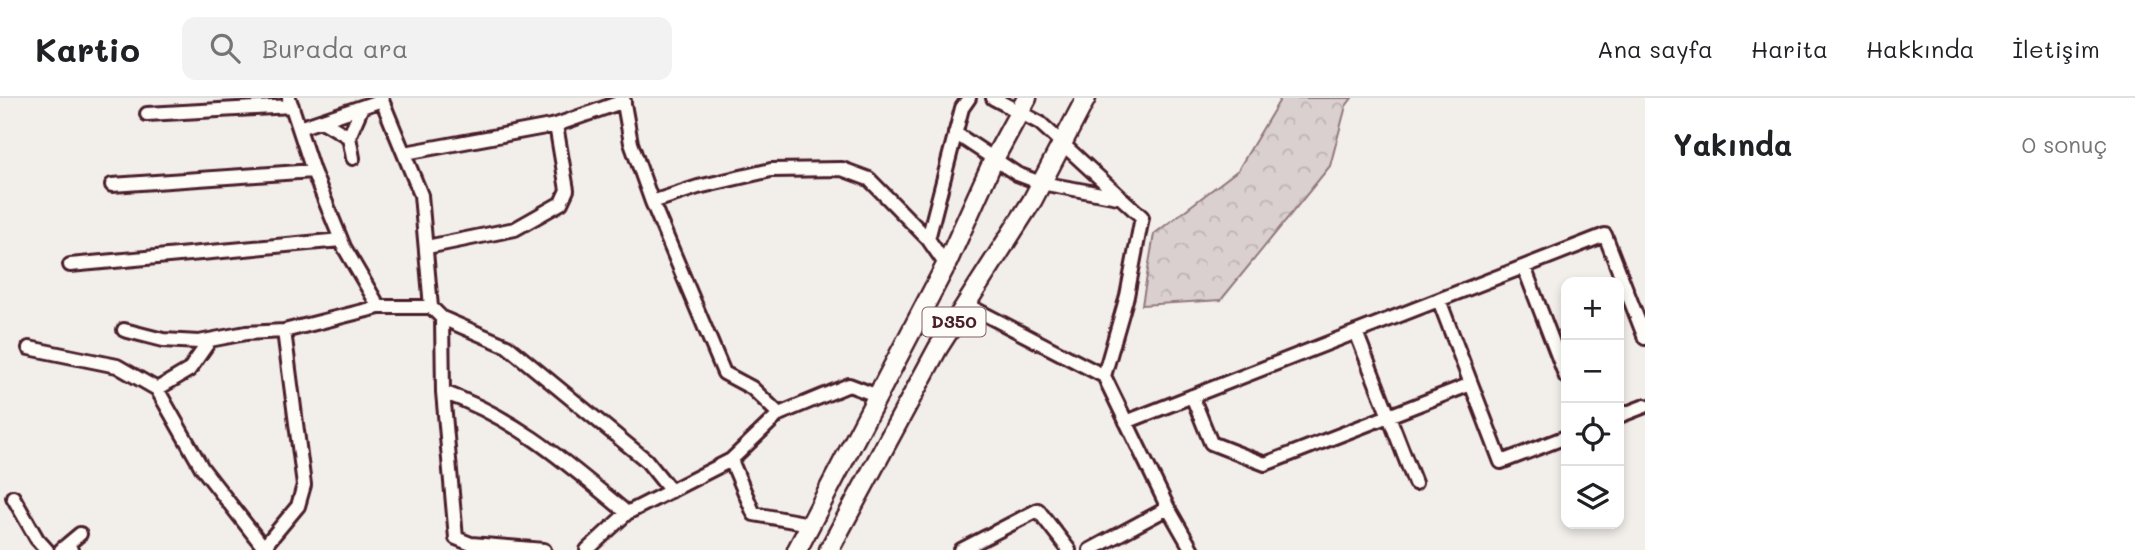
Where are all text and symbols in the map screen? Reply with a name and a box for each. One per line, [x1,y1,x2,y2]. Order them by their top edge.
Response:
search box [182,17,672,80]
text: Kartio [35,27,140,70]
icon: search [206,29,244,67]
text: Burada ara [262,31,408,65]
text: Ana sayfa [1597,33,1713,64]
text: Harita [1751,33,1828,64]
text: Hakkında [1866,33,1975,64]
text: İletişim [2013,33,2100,64]
text: Yakında [1673,124,1792,164]
text: 0 sonuç [2022,129,2107,159]
map controls [1561,277,1624,529]
button: + [1561,277,1624,340]
road number: D350 [922,308,986,336]
button: − [1561,340,1624,403]
button: locate [1561,403,1624,466]
button: layers [1561,466,1624,529]

